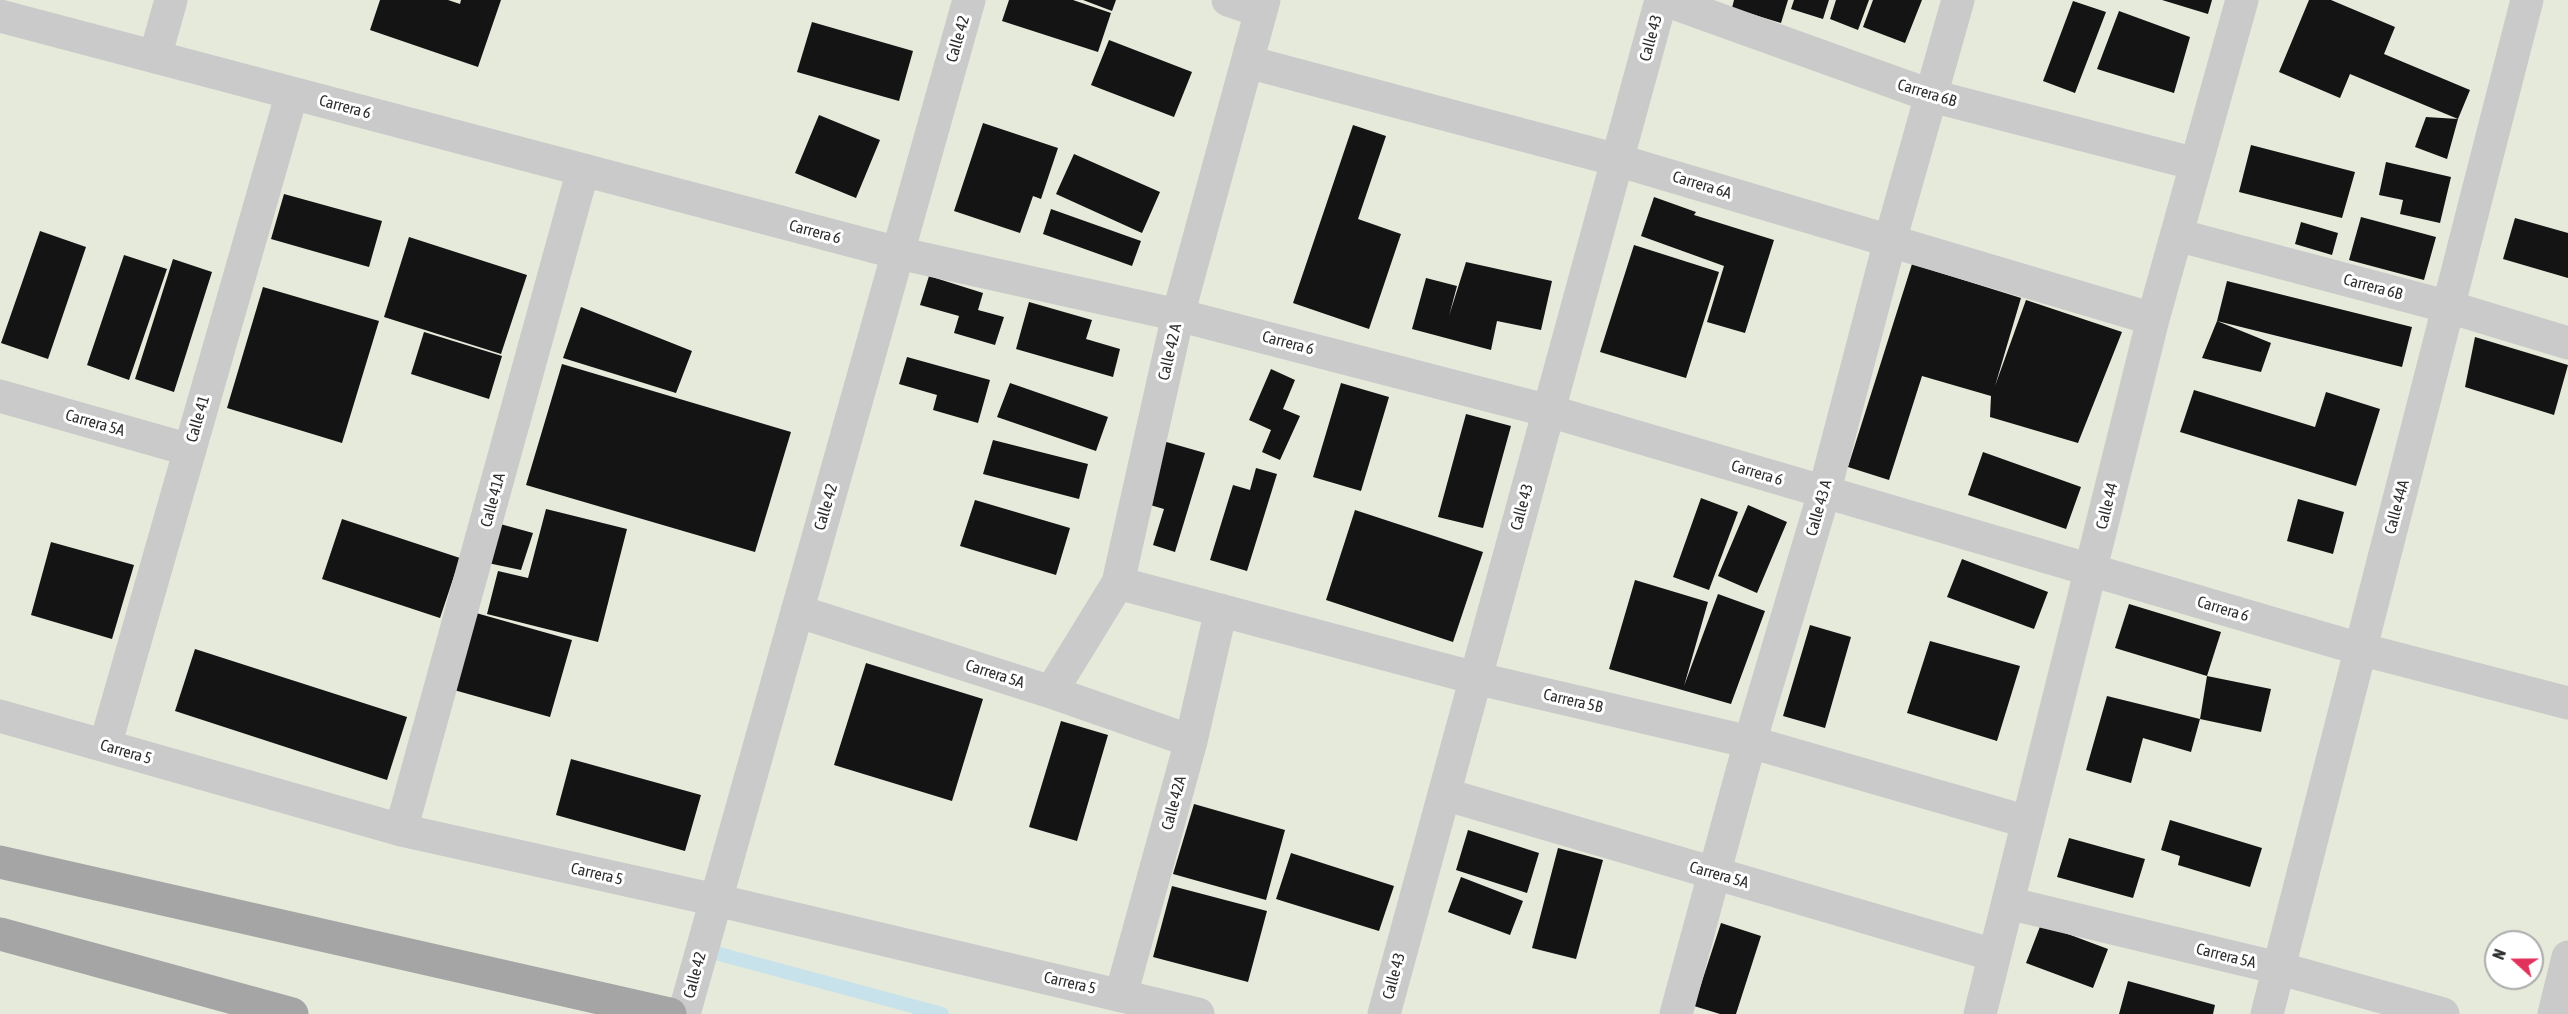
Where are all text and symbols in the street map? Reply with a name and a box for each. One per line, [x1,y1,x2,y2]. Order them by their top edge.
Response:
street label: Calle 43 [1636,13,1666,63]
street label: Calle 42 [942,14,974,64]
street label: Carrera 6B [1895,75,1959,111]
street label: Carrera 6 [317,91,373,123]
street label: Carrera 6A [1670,167,1734,203]
street label: Carrera 6 [787,216,843,248]
street label: Carrera 6B [2341,270,2405,304]
street label: Calle 42 A [1154,322,1186,382]
street label: Carrera 6 [1260,327,1316,359]
street label: Calle 41 [182,394,214,444]
street label: Carrera 5A [63,405,127,441]
street label: Carrera 6 [1729,456,1785,490]
street label: Calle 41A [477,471,509,529]
street label: Calle 43 A [1802,478,1836,538]
street label: Calle 44A [2381,478,2413,536]
street label: Calle 44 [2092,481,2122,531]
street label: Calle 42 [810,482,842,532]
street label: Calle 43 [1507,482,1537,532]
street label: Carrera 6 [2195,592,2251,626]
street label: Carrera 5A [963,655,1027,693]
street label: Carrera 5B [1541,685,1605,717]
street label: Carrera 5 [98,735,154,769]
street label: Calle 42A [1158,774,1190,832]
street label: Carrera 5A [1687,857,1751,893]
street label: Carrera 5 [569,859,625,889]
north arrow [2484,930,2544,990]
street label: Carrera 5A [2194,939,2258,973]
text: N [2489,947,2509,962]
street label: Calle 42 [680,950,710,1000]
street label: Calle 43 [1379,951,1409,1001]
street label: Carrera 5 [1042,968,1098,998]

